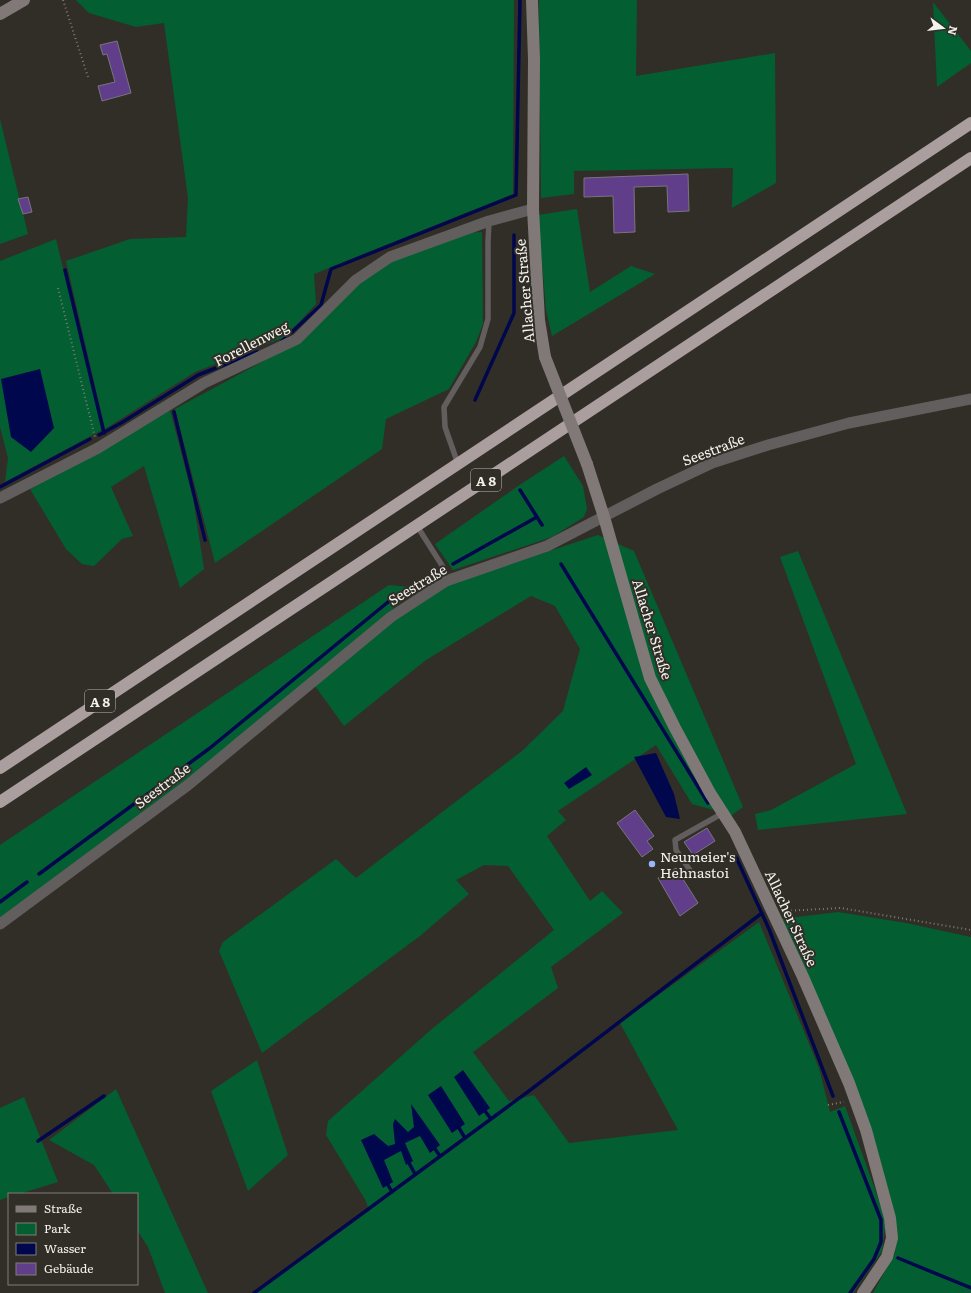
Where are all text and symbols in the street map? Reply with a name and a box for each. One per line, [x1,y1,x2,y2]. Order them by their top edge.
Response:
north arrow [923,8,963,48]
text: N [945,24,963,37]
street label: Allacher Straße [509,238,539,344]
street label: Forellenweg [210,315,292,370]
street label: Seestraße [679,428,747,470]
road number: A 8 [471,469,501,491]
street label: Seestraße [384,559,450,609]
street label: Allacher Straße [628,576,678,682]
road number: A 8 [85,690,115,712]
street label: Seestraße [130,757,194,813]
place label: Neumeier's Hehnastoi [660,846,735,882]
marker: Neumeier's Hehnastoi [647,859,657,869]
street label: Allacher Straße [761,867,823,969]
legend [8,1193,138,1285]
text: Straße [44,1199,82,1217]
text: Park [44,1219,71,1237]
text: Wasser [44,1239,86,1257]
text: Gebäude [44,1259,93,1277]

